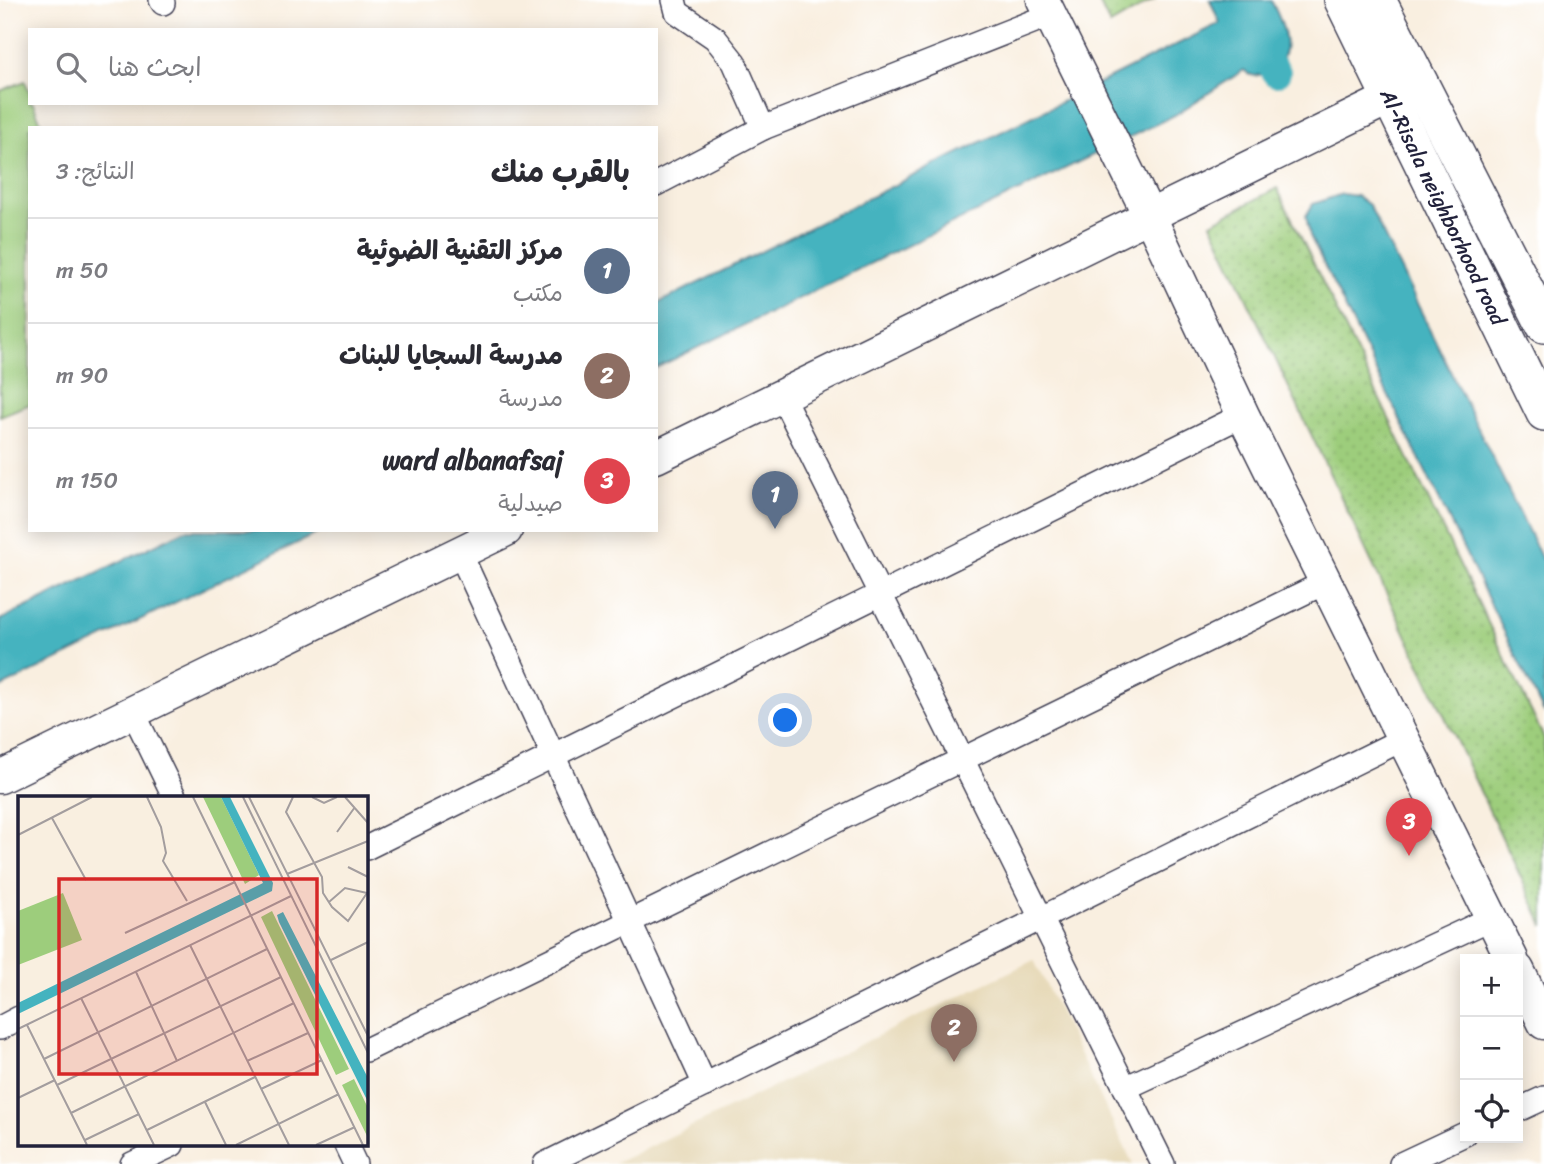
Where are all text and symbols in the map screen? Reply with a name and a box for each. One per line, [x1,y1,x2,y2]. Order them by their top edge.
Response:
search box [28,28,658,105]
text: ابحث هنا [108,44,202,90]
icon: search [52,48,90,86]
street label: Al-Risala neighborhood road [1369,81,1518,334]
text: بالقرب منك [491,145,630,199]
text: النتائج: 3 [56,151,135,192]
text: مركز التقنية الضوئية [357,227,563,273]
text: 50 m [56,250,108,291]
text: 1 [602,250,612,291]
text: مكتب [513,273,563,314]
text: مدرسة السجايا للبنات [339,332,563,378]
text: 90 m [56,355,108,396]
text: 2 [600,355,614,396]
text: مدرسة [499,378,563,419]
text: ward albanafsaj [382,437,563,483]
text: 150 m [56,460,118,501]
text: 3 [601,460,613,501]
pin: 1 [752,471,798,529]
text: صيدلية [498,483,563,524]
your location [768,703,802,737]
inset map [18,796,368,1146]
pin: 3 [1386,798,1432,856]
map controls [1460,954,1523,1143]
button: + [1460,954,1523,1017]
pin: 2 [931,1004,977,1062]
button: − [1460,1017,1523,1080]
button: locate [1460,1080,1523,1143]

